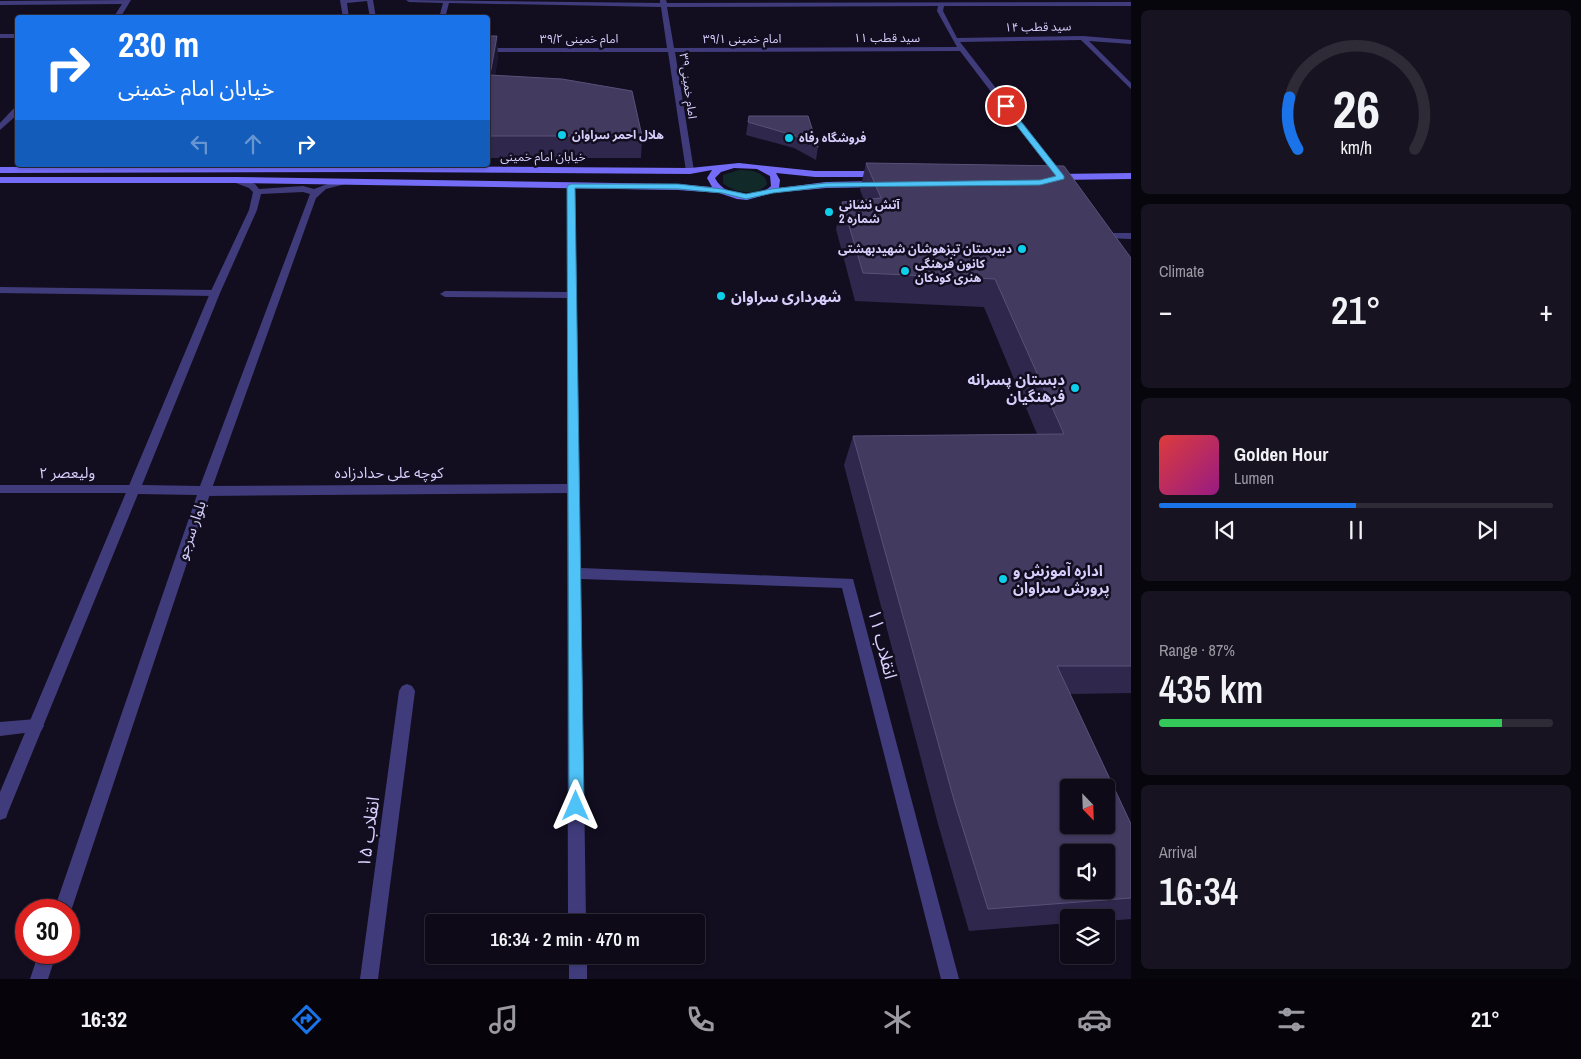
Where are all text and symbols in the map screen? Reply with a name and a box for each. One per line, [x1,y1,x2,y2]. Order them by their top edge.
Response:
street label: سید قطب ۱۴ [1005,18,1071,36]
text: 230 m [118,21,199,68]
street label: سید قطب ۱۱ [854,30,920,46]
street label: امام خمینی ۳۹/۲ [540,31,618,48]
street label: امام خمینی ۳۹/۱ [703,31,781,48]
icon: right [35,35,100,100]
street label: امام خمینی۳۹ [674,52,701,120]
text: خیابان امام خمینی [118,73,274,103]
text: 26 [1332,74,1380,144]
pin [985,85,1027,127]
icon: arrive [992,92,1020,120]
place label: هلال احمر سراوان [572,127,664,143]
marker: هلال احمر سراوان [556,129,568,141]
icon: left [186,130,214,158]
icon: ahead [239,130,267,158]
icon: right [292,130,320,158]
place label: فروشگاه رفاه [799,130,866,146]
marker: فروشگاه رفاه [783,132,795,144]
text: km/h [1340,136,1372,160]
street label: خیابان امام خمینی [500,149,586,166]
place label: آتش نشانی شماره 2 [839,197,901,227]
marker: آتش نشانی شماره 2 [823,206,835,218]
place label: دبیرستان تیزهوشان شهیدبهشتی [838,241,1012,257]
marker: دبیرستان تیزهوشان شهیدبهشتی [1016,243,1028,255]
place label: کانون فرهنگی هنری کودکان [915,256,986,286]
text: Climate [1159,260,1204,282]
marker: کانون فرهنگی هنری کودکان [899,265,911,277]
text: 21° [1331,285,1381,336]
place label: شهرداری سراوان [731,286,841,307]
marker: شهرداری سراوان [715,290,727,302]
text: − [1159,292,1172,330]
text: + [1540,292,1553,330]
place label: دبستان پسرانه فرهنگیان [968,369,1065,407]
marker: دبستان پسرانه فرهنگیان [1069,382,1081,394]
text: Golden Hour [1234,441,1328,467]
street label: ولیعصر ۲ [39,462,95,483]
street label: کوچه علی حدادزاده [335,462,444,483]
text: Lumen [1234,467,1274,489]
street label: بلوار سرجو [171,498,211,562]
icon: previous [1211,516,1239,544]
icon: pause [1342,516,1370,544]
icon: next [1473,516,1501,544]
place label: اداره آموزش و پرورش سراوان [1013,560,1110,598]
marker: اداره آموزش و پرورش سراوان [997,573,1009,585]
street label: انقلاب ۱۱ [862,606,904,682]
text: Range · 87% [1159,639,1235,661]
text: 435 km [1159,664,1263,715]
position arrow [549,779,601,831]
north arrow [1060,779,1115,834]
map controls [1060,779,1115,964]
street label: انقلاب ۱۵ [351,795,385,869]
text: Arrival [1159,841,1197,863]
button: sound [1060,844,1115,899]
text: 16:34 [1159,866,1238,917]
speed limit sign: 30 [15,899,80,964]
button: layers [1060,909,1115,964]
text: 16:34 · 2 min · 470 m [490,926,640,952]
icon: directions [289,1002,324,1037]
icon: music [486,1002,521,1037]
icon: phone [683,1002,718,1037]
icon: climate [880,1002,915,1037]
icon: car [1077,1002,1112,1037]
icon: filters [1274,1002,1309,1037]
text: 16:32 [81,1004,127,1034]
text: 21° [1471,1004,1500,1034]

